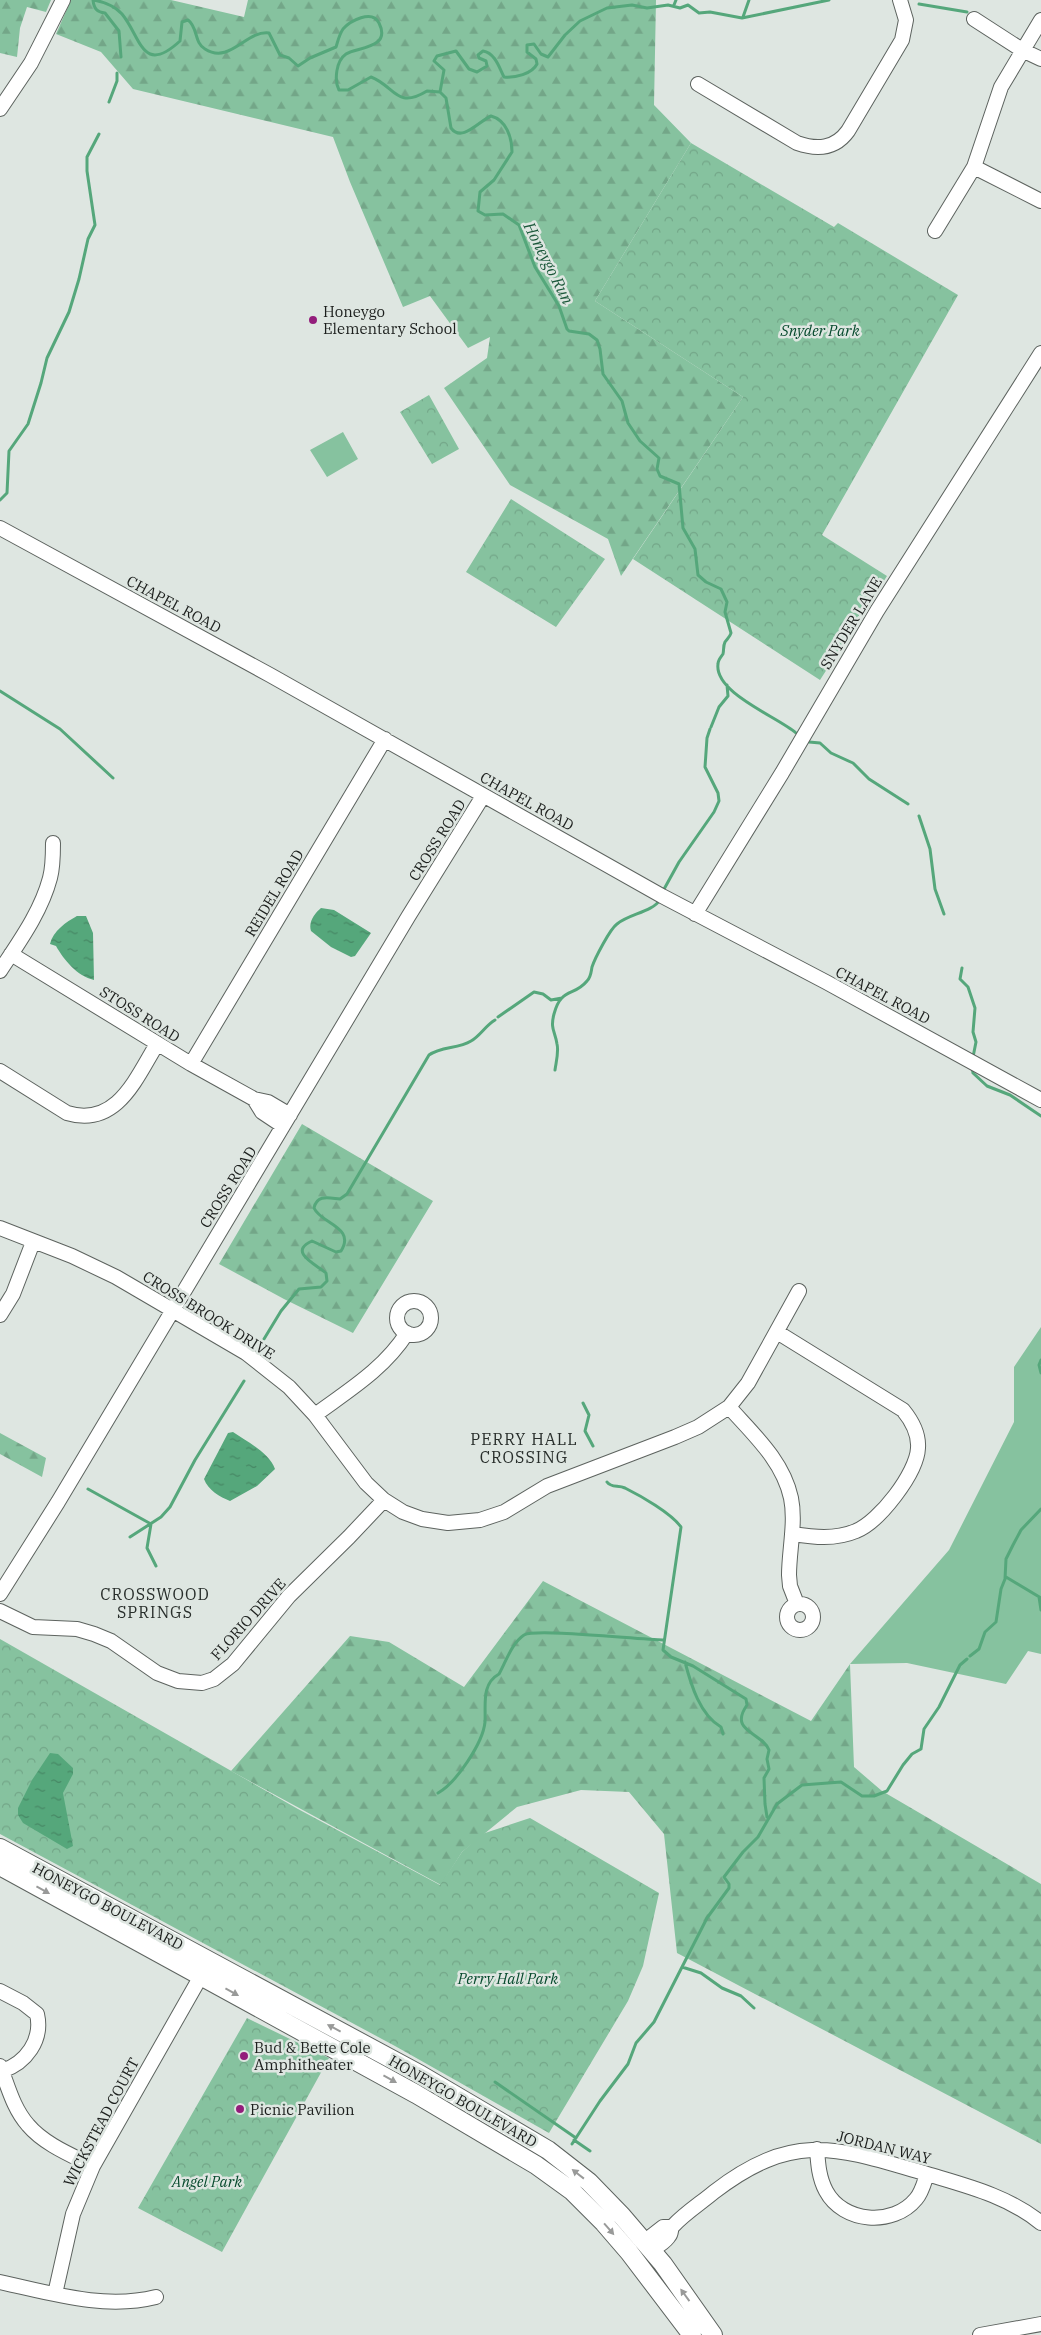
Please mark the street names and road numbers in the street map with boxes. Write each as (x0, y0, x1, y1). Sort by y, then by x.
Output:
street label: CHAPEL ROAD (123, 571, 225, 637)
street label: SNYDER LANE (816, 573, 886, 673)
street label: CHAPEL ROAD (477, 767, 577, 835)
street label: CROSS ROAD (404, 796, 470, 884)
street label: REIDEL ROAD (240, 846, 308, 940)
street label: CHAPEL ROAD (832, 962, 934, 1028)
street label: STOSS ROAD (96, 982, 184, 1046)
street label: CROSS ROAD (195, 1143, 261, 1231)
street label: CROSS BROOK DRIVE (139, 1267, 279, 1363)
street label: FLORIO DRIVE (206, 1574, 290, 1664)
street label: HONEYGO BOULEVARD (29, 1858, 187, 1954)
street label: HONEYGO BOULEVARD (385, 2051, 541, 2151)
street label: WICKSTEAD COURT (59, 2054, 143, 2190)
street label: JORDAN WAY (835, 2126, 933, 2168)

